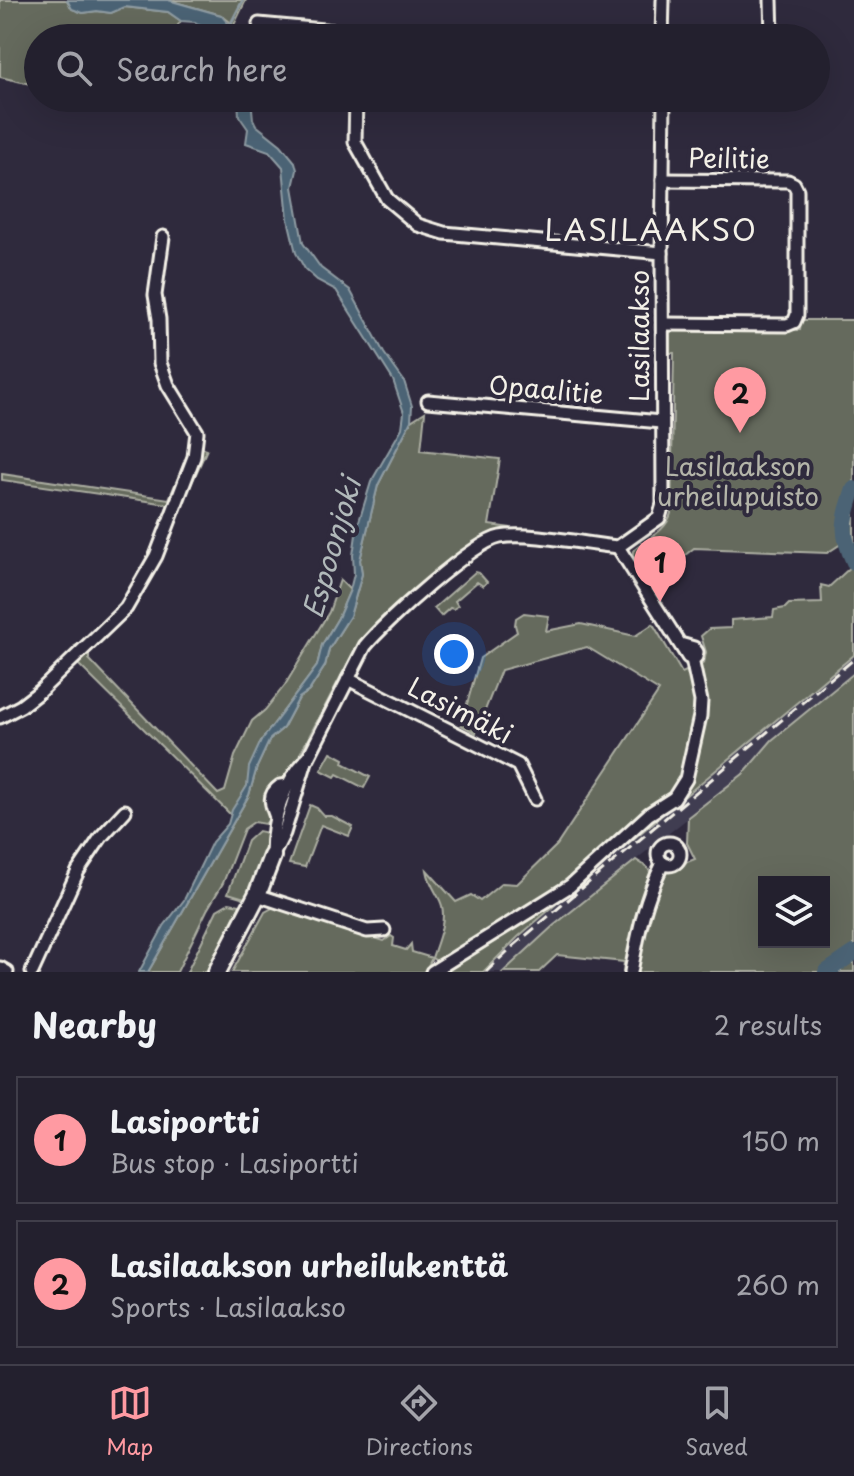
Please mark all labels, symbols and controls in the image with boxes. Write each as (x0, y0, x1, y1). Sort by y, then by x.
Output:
search box (24, 24, 830, 112)
icon: search (52, 46, 96, 90)
text: Search here (116, 46, 288, 91)
street label: Peilitie (688, 137, 770, 178)
district label: LASILAAKSO (544, 206, 758, 251)
street label: Lasilaakso (619, 270, 658, 402)
street label: Opaalitie (487, 364, 605, 413)
pin: 2 (714, 367, 766, 433)
park label: Lasilaakson urheilupuisto (657, 446, 819, 515)
water label: Espoonjoki (290, 468, 372, 623)
pin: 1 (634, 536, 686, 602)
your location (434, 634, 474, 674)
street label: Lasimäki (401, 667, 520, 753)
map controls (758, 876, 830, 948)
button: layers (758, 876, 830, 948)
text: Nearby (32, 998, 157, 1050)
text: 2 results (714, 1005, 822, 1044)
text: Lasiportti (110, 1098, 260, 1143)
text: 1 (54, 1121, 66, 1160)
text: 150 m (742, 1121, 820, 1160)
text: Bus stop · Lasiportti (110, 1143, 359, 1182)
text: Lasilaakson urheilukenttä (110, 1242, 508, 1287)
text: 2 (51, 1265, 69, 1304)
text: 260 m (736, 1265, 820, 1304)
text: Sports · Lasilaakso (110, 1287, 346, 1326)
tab: Map (106, 1381, 153, 1462)
tab: Directions (366, 1381, 473, 1462)
tab: Saved (685, 1381, 748, 1462)

